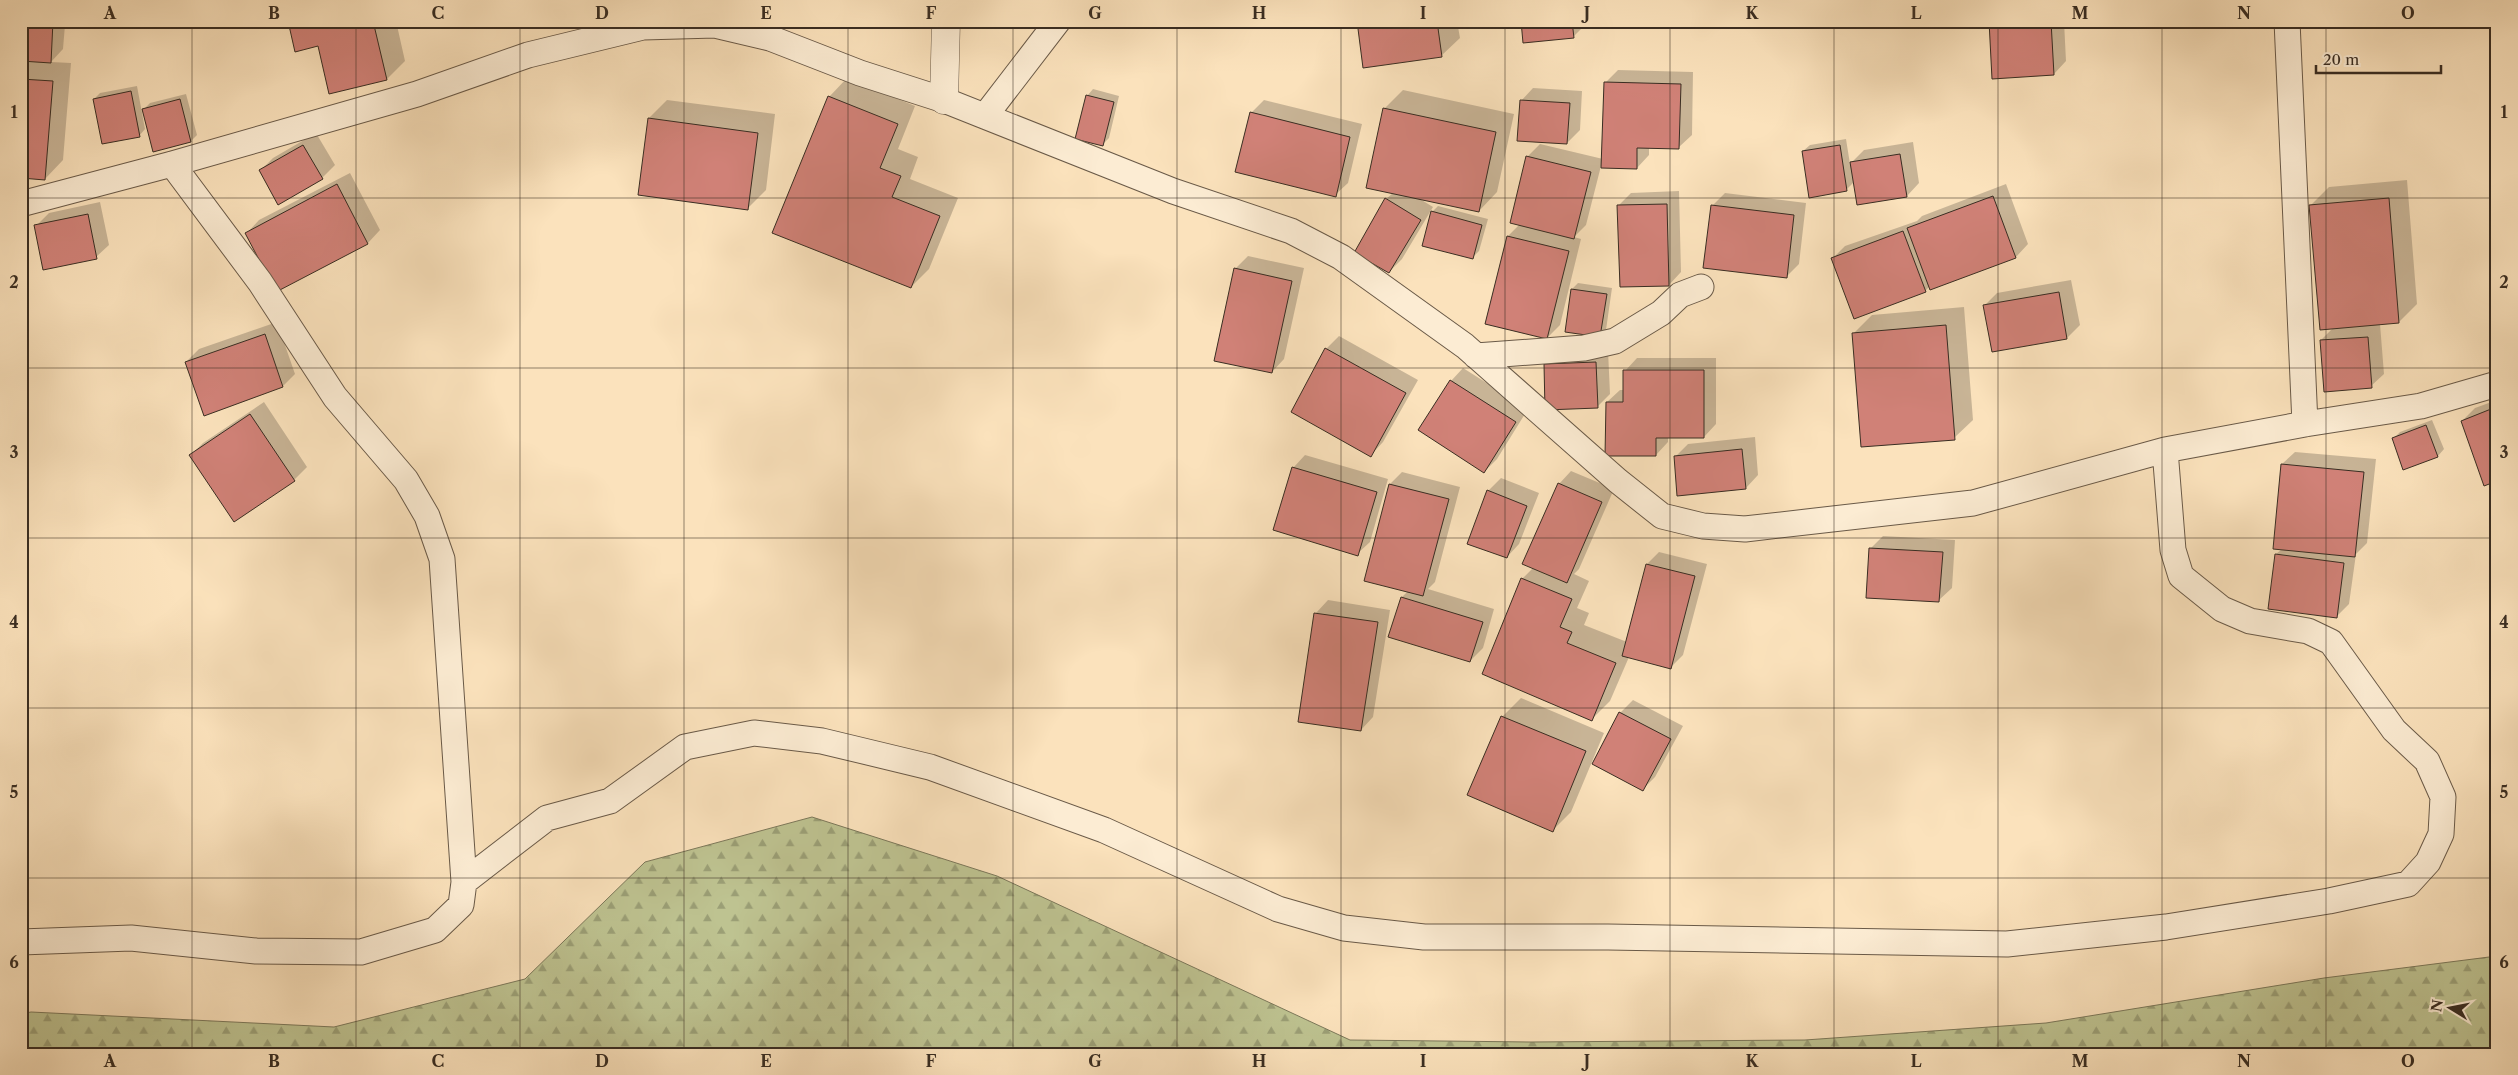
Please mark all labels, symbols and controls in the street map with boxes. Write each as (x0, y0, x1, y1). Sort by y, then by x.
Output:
text: A (103, 3, 117, 23)
text: B (268, 3, 280, 23)
text: C (432, 3, 444, 23)
text: D (595, 3, 609, 23)
text: E (760, 3, 772, 23)
text: F (926, 3, 937, 23)
text: G (1088, 3, 1102, 23)
text: H (1252, 3, 1266, 23)
text: I (1420, 3, 1427, 23)
text: J (1581, 3, 1590, 23)
text: K (1746, 3, 1760, 23)
text: L (1910, 3, 1922, 23)
text: M (2072, 3, 2089, 23)
text: N (2237, 3, 2251, 23)
text: O (2401, 3, 2415, 23)
scale bar (2316, 42, 2440, 74)
text: 20 m (2323, 50, 2359, 69)
text: 1 (10, 102, 18, 122)
text: 1 (2500, 102, 2508, 122)
text: 2 (9, 272, 19, 292)
text: 2 (2499, 272, 2509, 292)
text: 3 (9, 442, 19, 462)
text: 3 (2499, 442, 2509, 462)
text: 4 (9, 612, 19, 632)
text: 4 (2499, 612, 2509, 632)
text: 5 (10, 782, 19, 802)
text: 5 (2500, 782, 2509, 802)
text: 6 (9, 952, 19, 972)
text: 6 (2499, 952, 2509, 972)
north arrow (2426, 982, 2476, 1032)
text: N (2427, 998, 2447, 1013)
text: A (103, 1051, 117, 1071)
text: B (268, 1051, 280, 1071)
text: C (432, 1051, 444, 1071)
text: D (595, 1051, 609, 1071)
text: E (760, 1051, 772, 1071)
text: F (926, 1051, 937, 1071)
text: G (1088, 1051, 1102, 1071)
text: H (1252, 1051, 1266, 1071)
text: I (1420, 1051, 1427, 1071)
text: J (1581, 1051, 1590, 1071)
text: K (1746, 1051, 1760, 1071)
text: L (1910, 1051, 1922, 1071)
text: M (2072, 1051, 2089, 1071)
text: N (2237, 1051, 2251, 1071)
text: O (2401, 1051, 2415, 1071)

